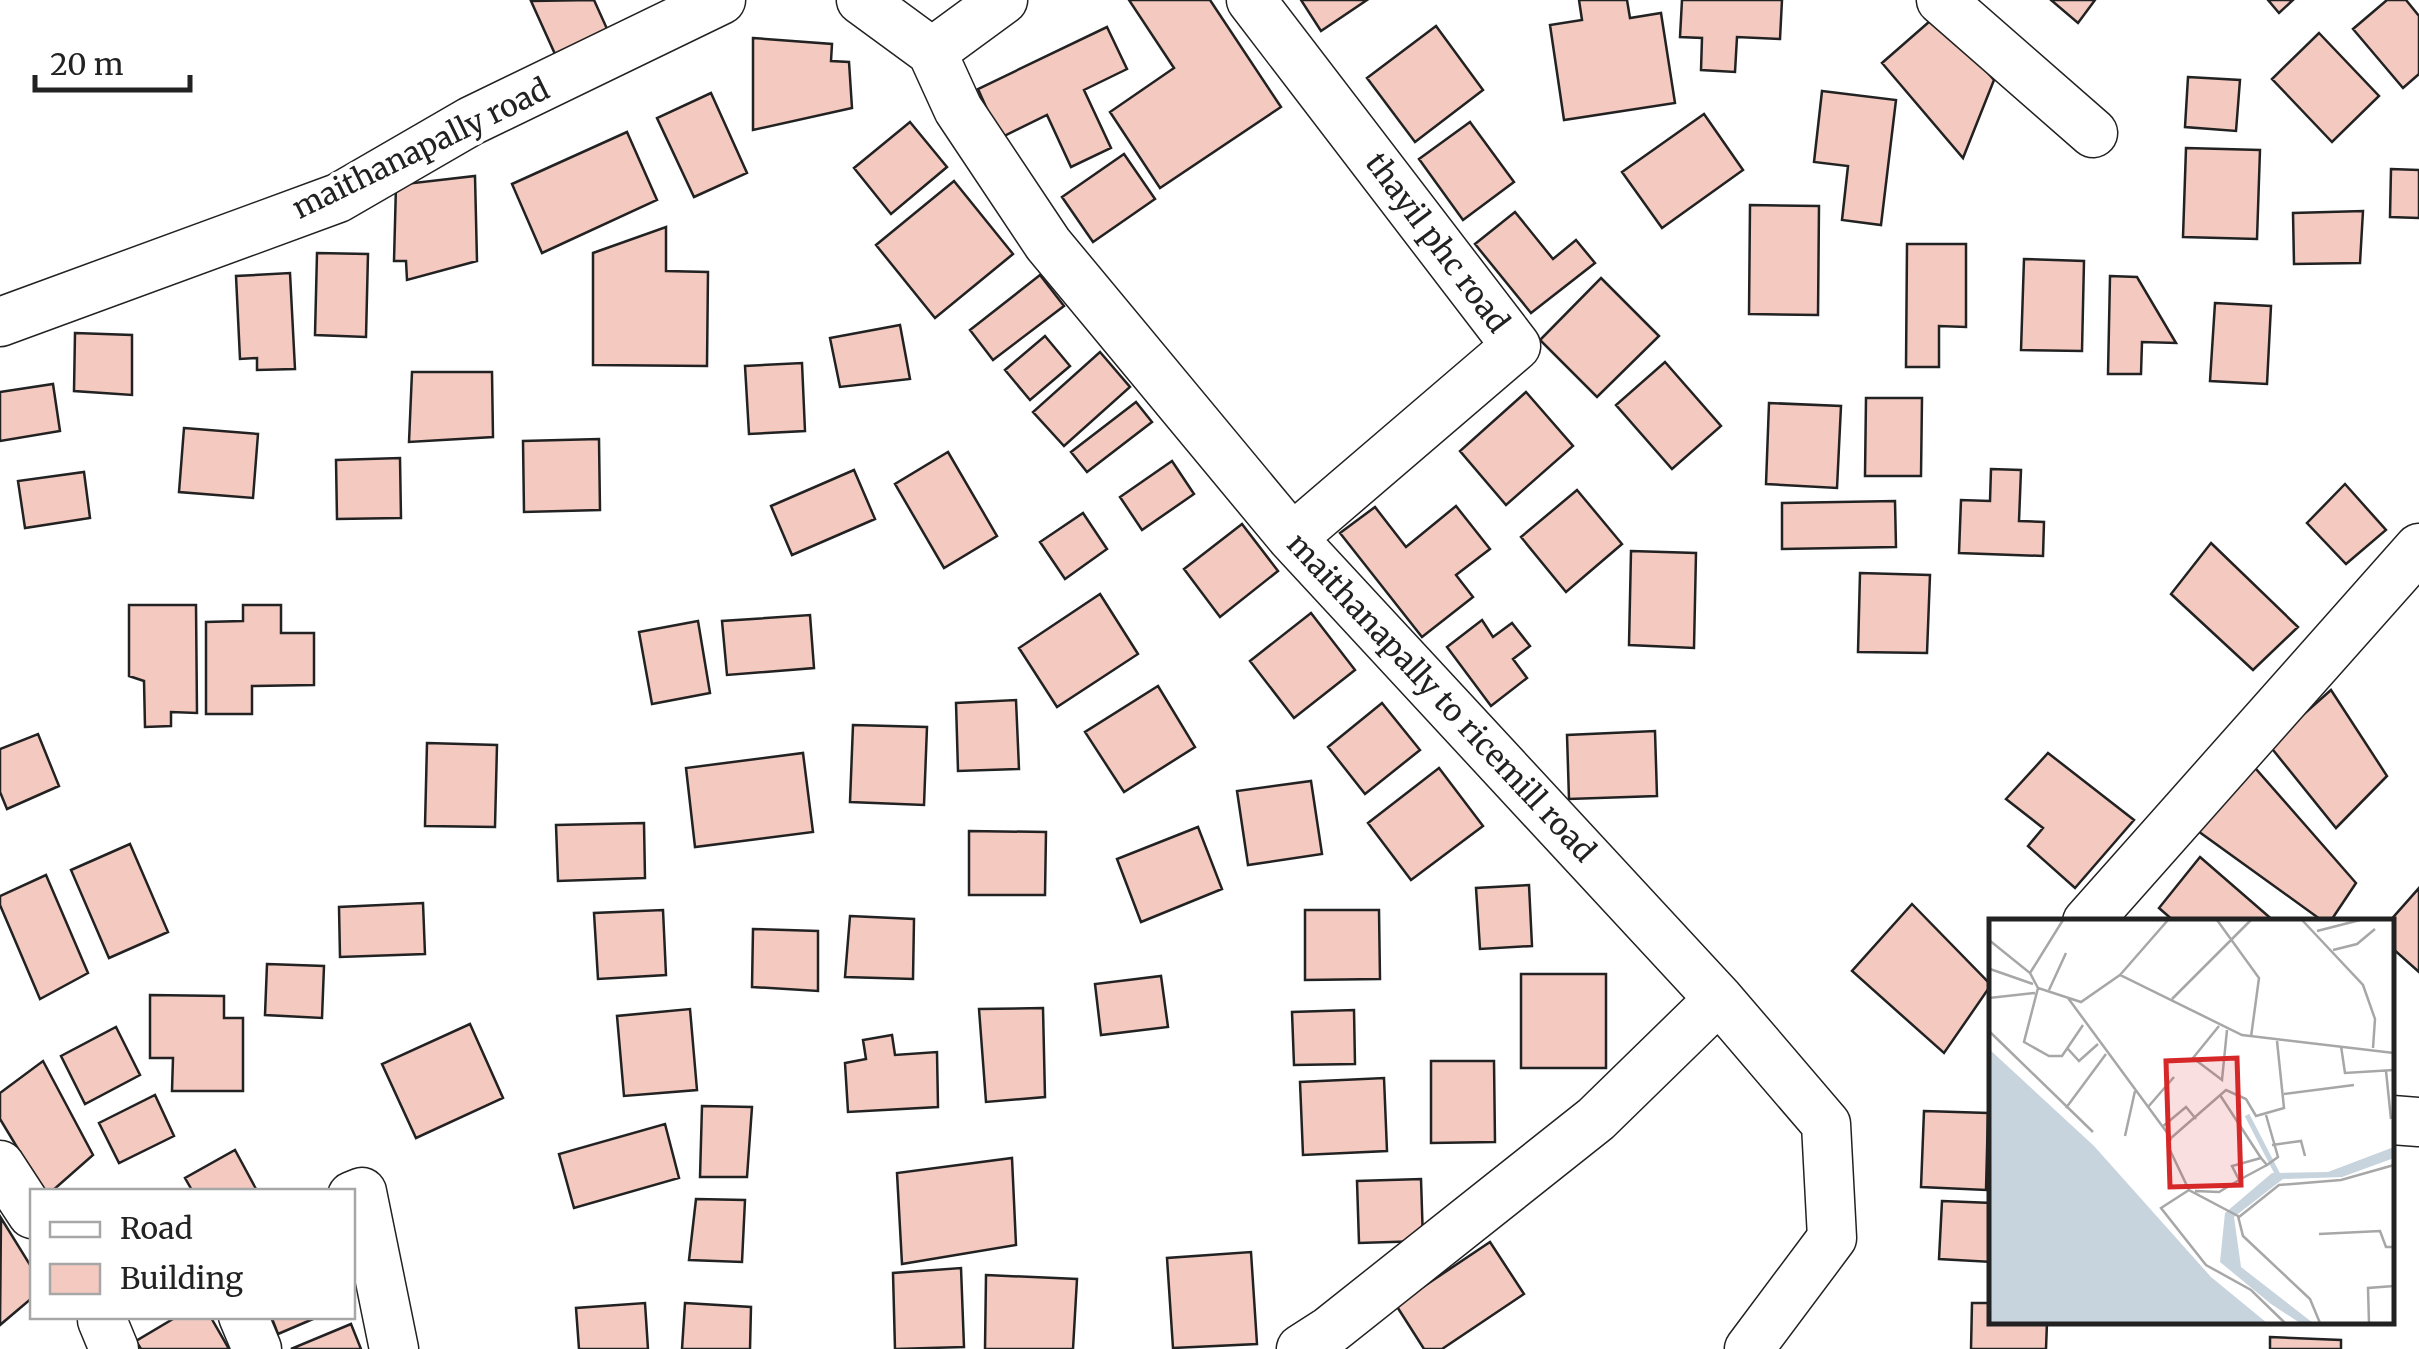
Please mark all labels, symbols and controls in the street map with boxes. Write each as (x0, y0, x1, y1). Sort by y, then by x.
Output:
scale bar (35, 30, 190, 92)
text: 20 m (50, 45, 124, 83)
street label: maithanapally road (286, 69, 555, 227)
street label: thayil phc road (1358, 145, 1518, 340)
street label: maithanapally to ricemill road (1279, 525, 1604, 870)
inset map (1989, 919, 2394, 1324)
legend (30, 1189, 355, 1319)
text: Road (120, 1209, 193, 1247)
text: Building (120, 1259, 243, 1297)

